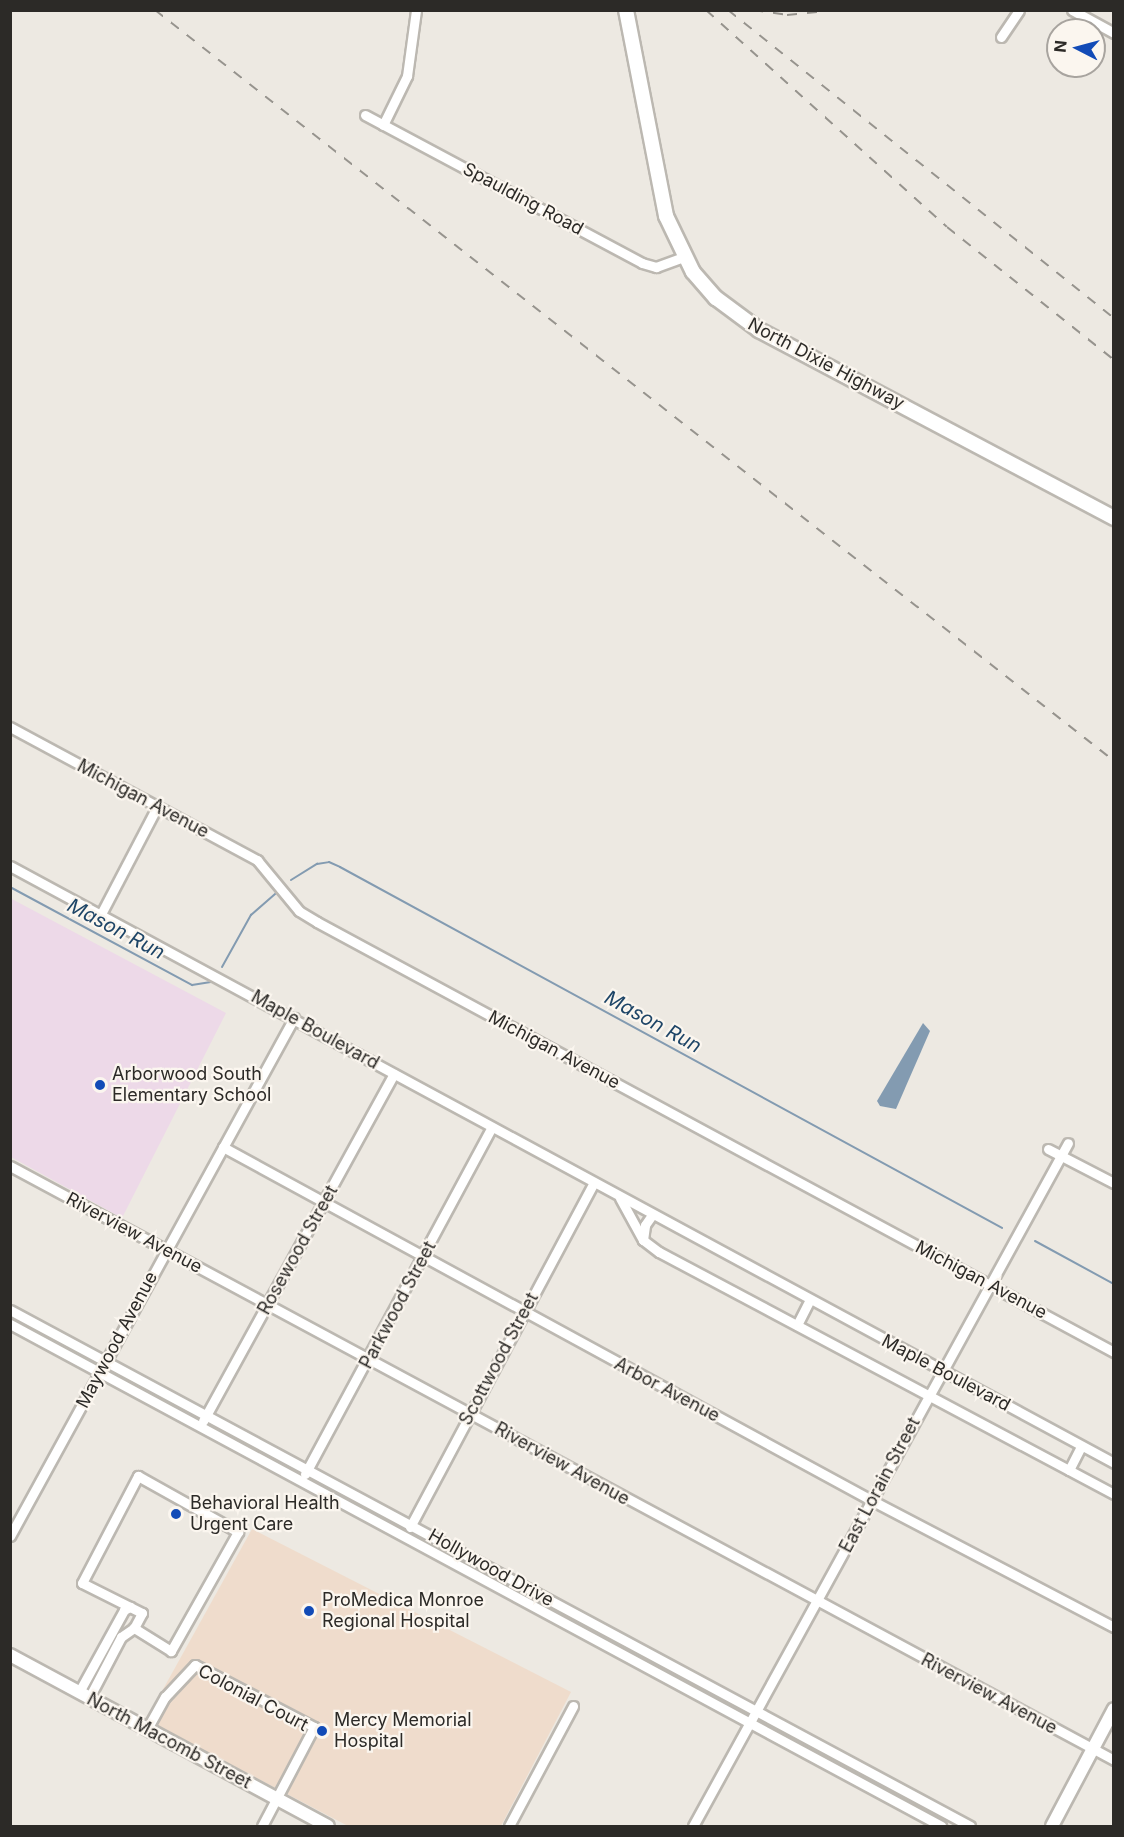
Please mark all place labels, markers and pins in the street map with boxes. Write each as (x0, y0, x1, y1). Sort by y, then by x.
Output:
place label: Arborwood South Elementary School (112, 1064, 271, 1106)
marker: Arborwood South Elementary School (93, 1078, 107, 1092)
place label: Behavioral Health Urgent Care (190, 1493, 340, 1536)
marker: Behavioral Health Urgent Care (167, 1505, 185, 1523)
place label: ProMedica Monroe Regional Hospital (322, 1590, 484, 1632)
marker: ProMedica Monroe Regional Hospital (300, 1602, 318, 1620)
place label: Mercy Memorial Hospital (334, 1710, 472, 1752)
marker: Mercy Memorial Hospital (315, 1724, 329, 1738)

